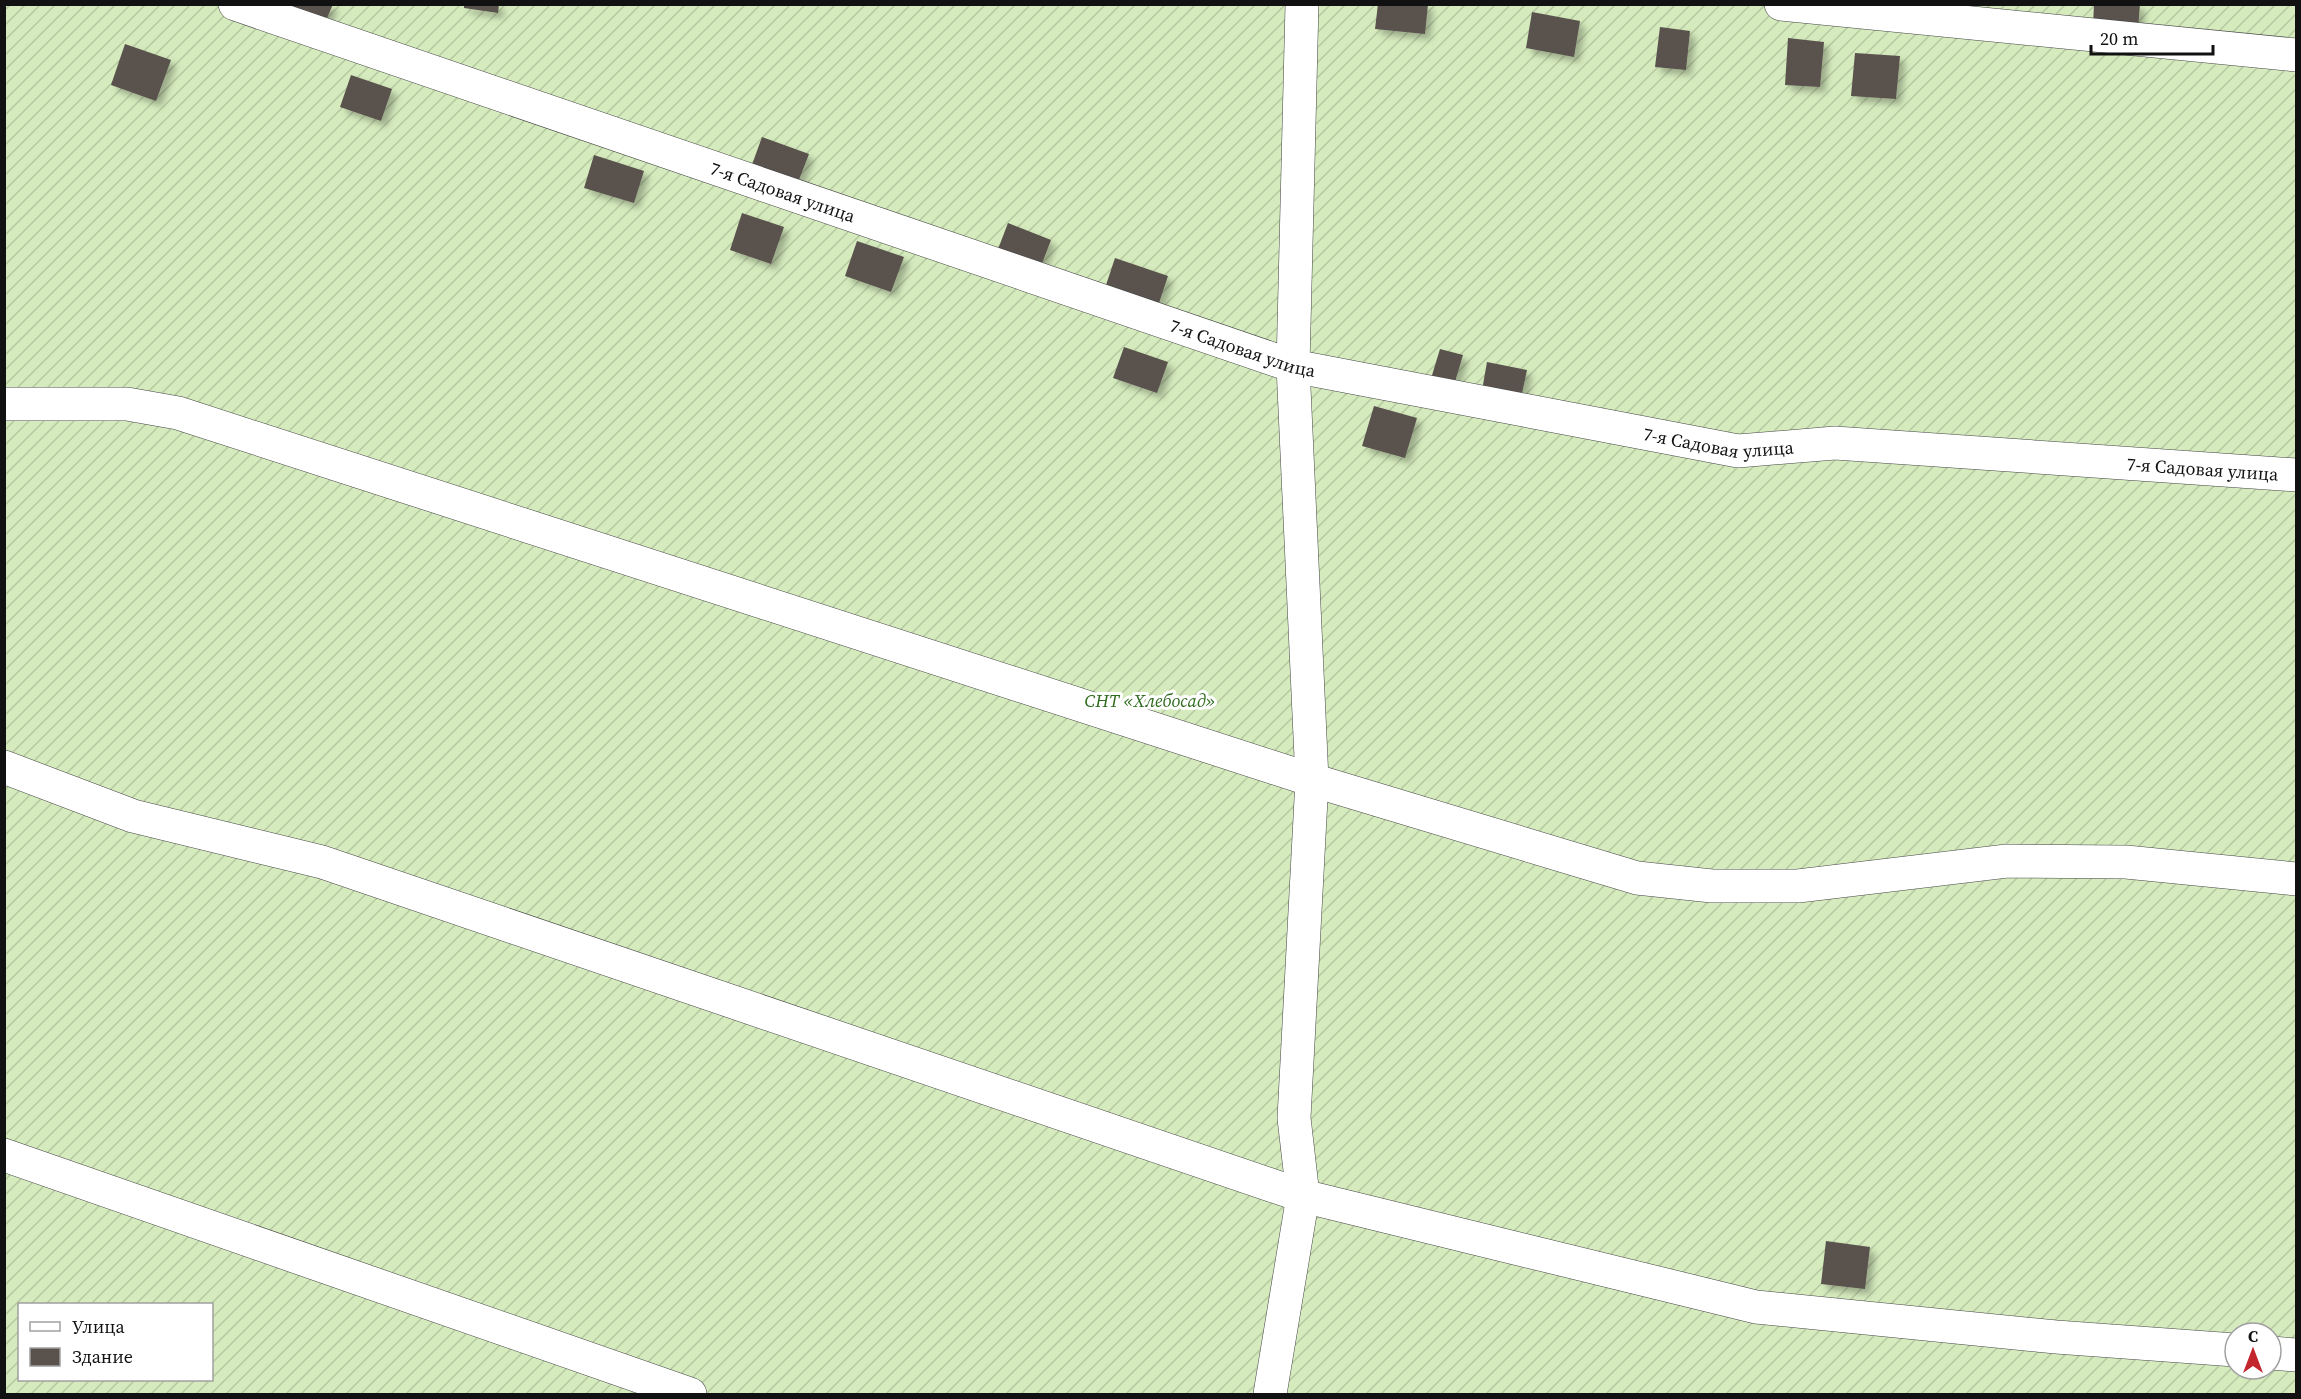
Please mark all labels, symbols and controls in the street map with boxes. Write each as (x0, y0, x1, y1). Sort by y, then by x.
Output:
scale bar (2091, 18, 2212, 56)
text: 20 m (2100, 26, 2138, 51)
street label: 7-я Садовая улица (707, 155, 860, 228)
street label: 7-я Садовая улица (1167, 312, 1319, 383)
street label: 7-я Садовая улица (1641, 421, 1795, 463)
street label: 7-я Садовая улица (2126, 451, 2280, 486)
park label: СНТ «Хлебосад» (1084, 688, 1216, 713)
legend (18, 1303, 213, 1381)
text: Улица (72, 1314, 125, 1339)
north arrow (2223, 1321, 2283, 1381)
text: С (2248, 1325, 2258, 1347)
text: Здание (72, 1344, 133, 1369)

